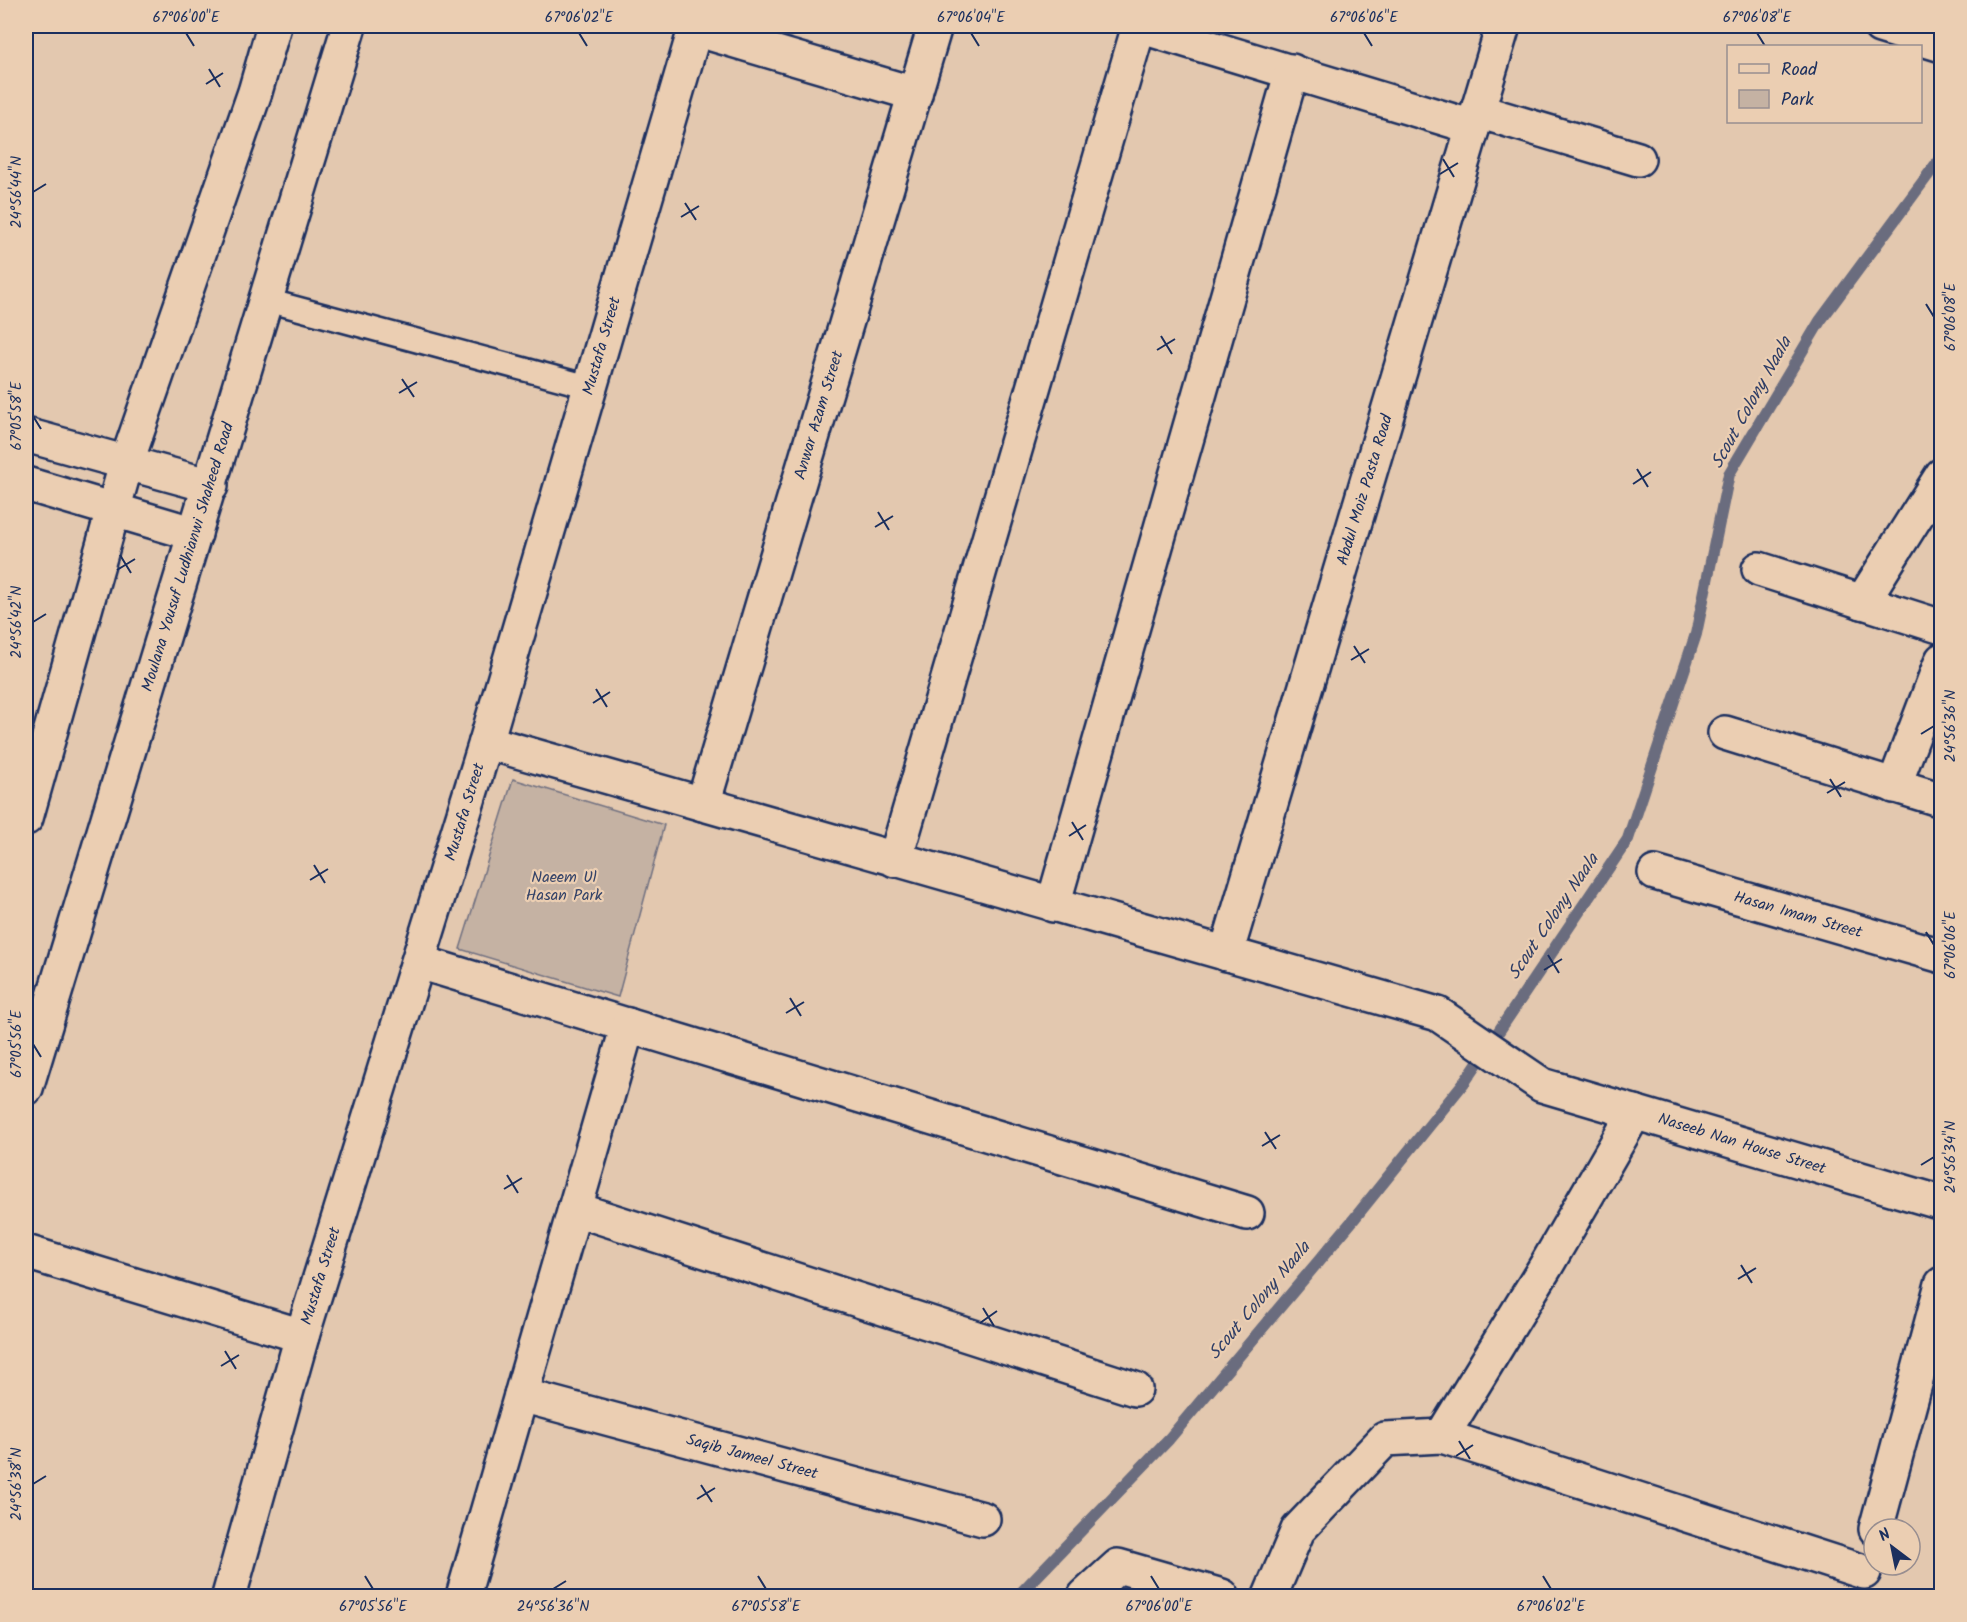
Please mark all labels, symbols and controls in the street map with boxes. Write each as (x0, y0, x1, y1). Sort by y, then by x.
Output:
text: 67°06'00"E (152, 6, 221, 30)
text: 67°06'02"E (545, 6, 614, 30)
text: 67°06'04"E (937, 6, 1006, 30)
text: 67°06'06"E (1330, 6, 1399, 30)
text: 67°06'08"E (1723, 6, 1793, 30)
legend (1727, 45, 1922, 123)
text: Road (1781, 56, 1818, 85)
text: Park (1781, 86, 1814, 115)
text: 24°56'44"N (5, 156, 29, 228)
text: 67°06'08"E (1939, 281, 1963, 351)
street label: Mustafa Street (576, 293, 628, 398)
water label: Scout Colony Naala (1704, 330, 1801, 474)
street label: Аnwar Azam Street (788, 347, 851, 482)
text: 67°05'58"E (5, 380, 29, 450)
street label: Abdul Moiz Pasta Road (1330, 411, 1400, 568)
street label: Moulana Yousuf Ludhianwi Shaheed Road (135, 418, 241, 695)
text: 24°56'42"N (5, 586, 29, 658)
text: 24°56'36"N (1939, 690, 1963, 762)
street label: Mustafa Street (438, 759, 492, 864)
water label: Scout Colony Naala (1501, 847, 1608, 986)
park label: Naeem Ul Hasan Park (526, 865, 603, 908)
street label: Hasan Imam Street (1731, 885, 1866, 945)
text: 67°06'06"E (1939, 910, 1963, 979)
text: 67°05'56"E (5, 1009, 29, 1078)
street label: Naseeb Nan House Street (1655, 1107, 1830, 1182)
text: 24°56'34"N (1939, 1121, 1963, 1193)
street label: Mustafa Street (294, 1223, 348, 1328)
water label: Scout Colony Naala (1202, 1234, 1319, 1367)
street label: Saqib Jameel Street (683, 1427, 821, 1487)
text: 24°56'38"N (5, 1447, 29, 1521)
north arrow (1862, 1517, 1922, 1577)
text: N (1874, 1522, 1896, 1549)
text: 67°05'56"E (339, 1595, 408, 1619)
text: 24°56'36"N (517, 1595, 589, 1619)
text: 67°05'58"E (732, 1595, 802, 1619)
text: 67°06'00"E (1125, 1595, 1194, 1619)
text: 67°06'02"E (1517, 1595, 1586, 1619)

